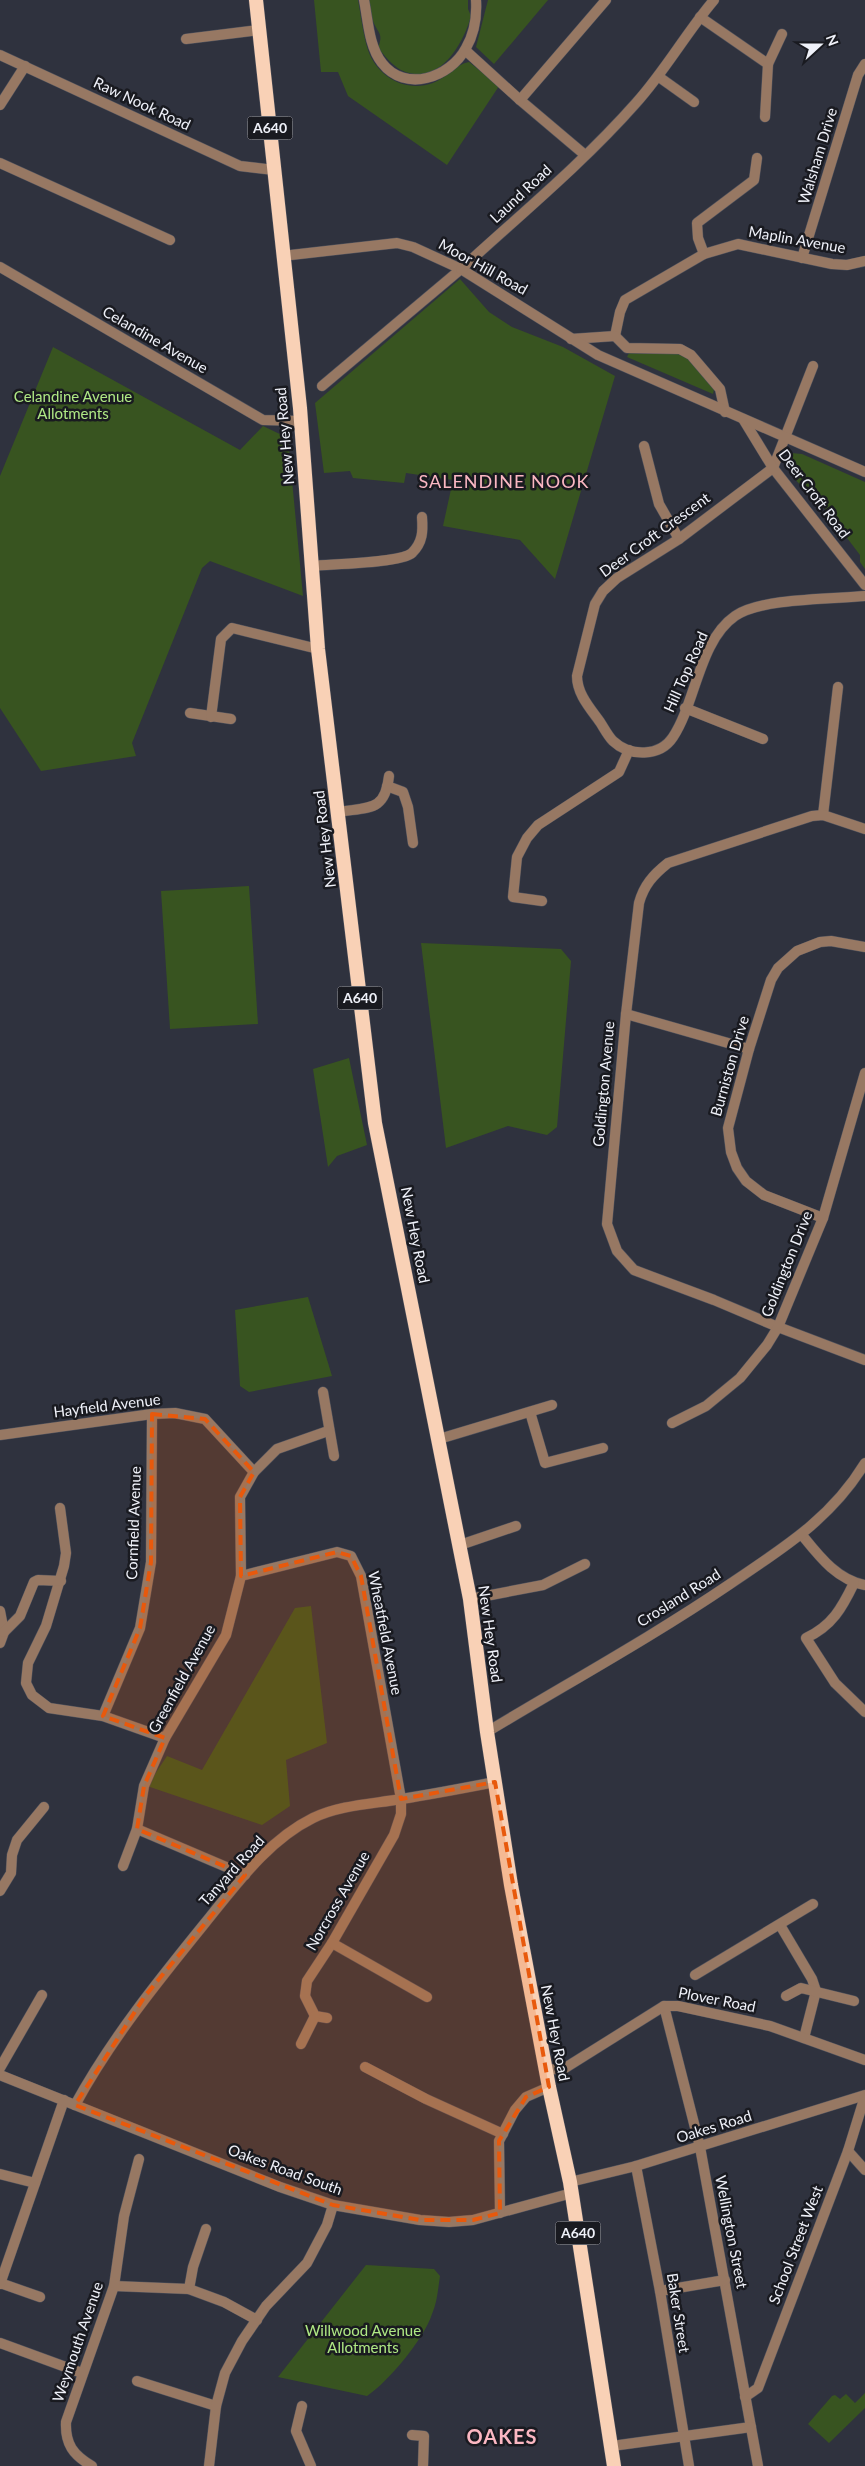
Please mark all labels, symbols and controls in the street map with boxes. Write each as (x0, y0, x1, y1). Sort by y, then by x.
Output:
north arrow (795, 20, 845, 70)
text: N (823, 32, 842, 48)
street label: Raw Nook Road (91, 73, 194, 133)
street label: Walsham Drive (794, 105, 840, 206)
road number: A640 (248, 116, 292, 140)
street label: Laund Road (486, 160, 555, 226)
street label: Maplin Avenue (747, 222, 847, 256)
street label: Moor Hill Road (436, 234, 531, 298)
street label: Celandine Avenue (100, 302, 211, 377)
park label: Celandine Avenue Allotments (14, 387, 132, 422)
street label: New Hey Road (271, 387, 297, 486)
street label: Deer Croft Road (775, 445, 854, 542)
district label: SALENDINE NOOK (418, 470, 590, 492)
street label: Deer Croft Crescent (596, 488, 714, 580)
street label: Hill Top Road (659, 628, 711, 715)
street label: New Hey Road (309, 789, 339, 889)
road number: A640 (338, 986, 382, 1010)
street label: Burniston Drive (706, 1013, 752, 1118)
street label: Goldington Avenue (589, 1020, 617, 1148)
street label: New Hey Road (398, 1185, 434, 1285)
street label: Goldington Drive (757, 1208, 816, 1319)
street label: Hayfield Avenue (52, 1390, 161, 1421)
street label: Cornfield Avenue (122, 1466, 144, 1580)
street label: Crosland Road (633, 1564, 724, 1630)
street label: Wheatfield Avenue (365, 1569, 407, 1696)
street label: New Hey Road (475, 1584, 507, 1684)
street label: Greenfield Avenue (144, 1621, 218, 1736)
street label: Tanyard Road (195, 1831, 268, 1909)
street label: Norcross Avenue (301, 1848, 373, 1953)
street label: New Hey Road (538, 1983, 574, 2083)
street label: Plover Road (677, 1983, 757, 2015)
street label: Oakes Road (674, 2106, 754, 2146)
street label: Oakes Road South (226, 2140, 345, 2198)
street label: Wellington Street (712, 2174, 752, 2291)
street label: School Street West (764, 2182, 826, 2307)
road number: A640 (556, 2222, 600, 2244)
street label: Baker Street (664, 2272, 694, 2355)
street label: Weymouth Avenue (48, 2279, 106, 2404)
park label: Willwood Avenue Allotments (305, 2321, 421, 2356)
district label: OAKES (467, 2424, 537, 2448)

